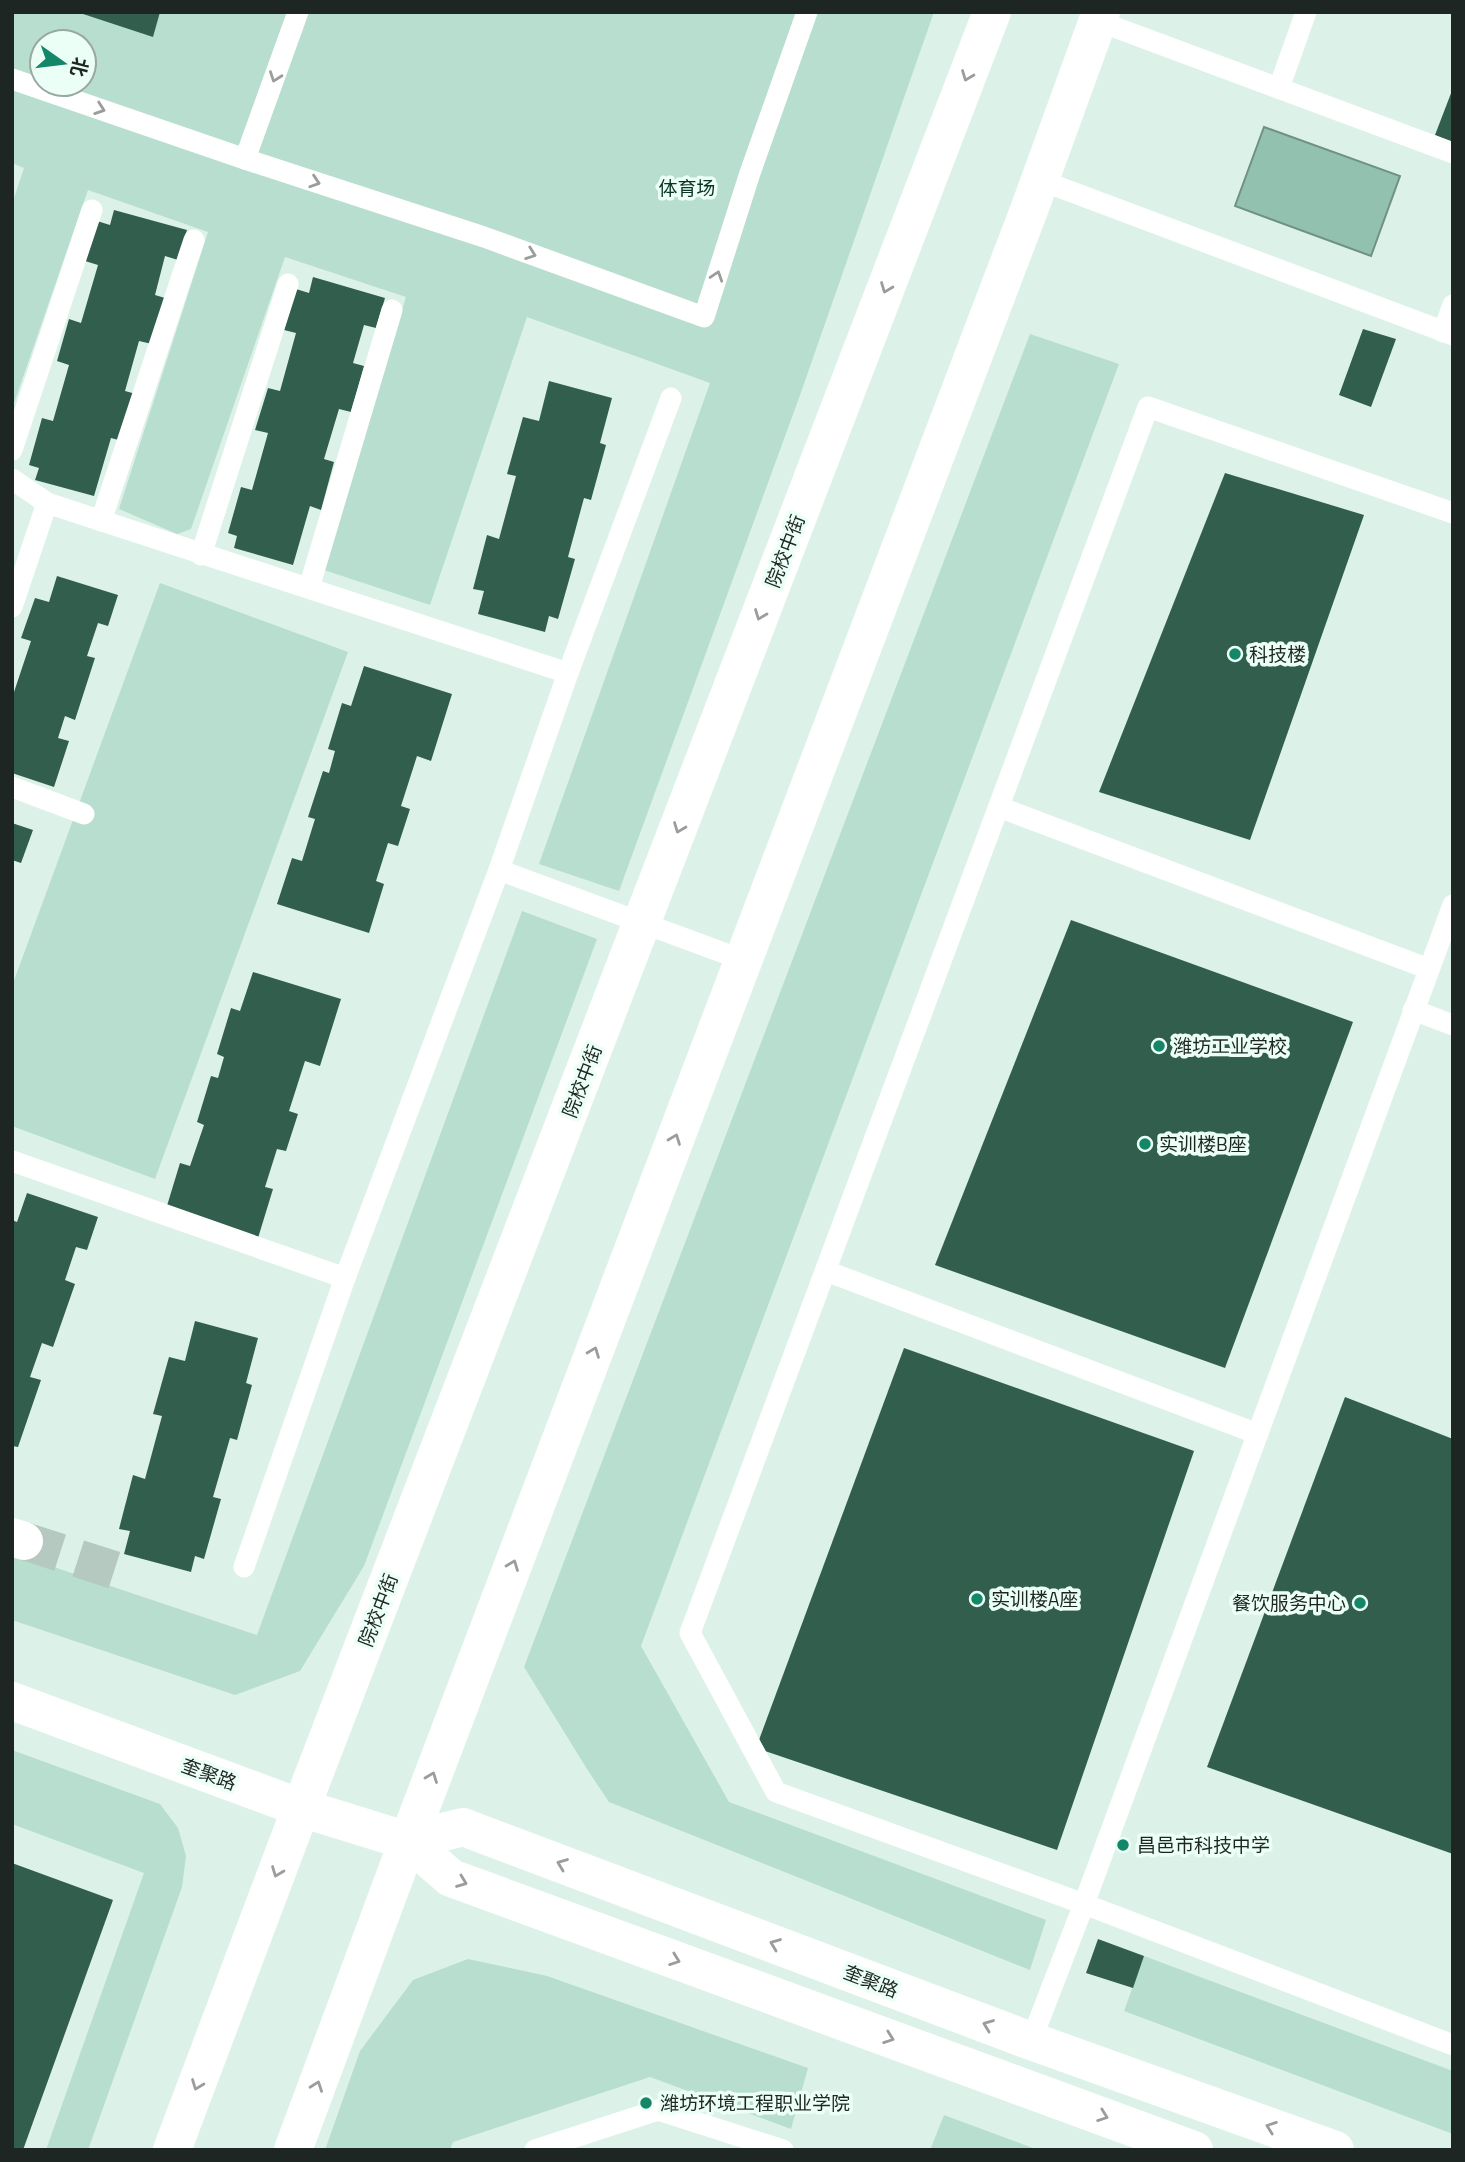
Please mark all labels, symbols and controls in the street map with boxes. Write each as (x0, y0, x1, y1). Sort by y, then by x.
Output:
north arrow (28, 28, 98, 98)
text: 北 (64, 55, 96, 80)
one-way arrow (962, 69, 976, 81)
one-way arrow (269, 70, 283, 82)
one-way arrow (93, 101, 105, 115)
park label: 体育场 (658, 173, 716, 202)
one-way arrow (309, 174, 321, 188)
one-way arrow (525, 246, 537, 260)
one-way arrow (709, 270, 723, 283)
one-way arrow (880, 282, 894, 294)
street label: 院校中街 (757, 510, 812, 592)
one-way arrow (755, 609, 769, 621)
place label: 科技楼 (1249, 639, 1306, 668)
marker: 科技楼 (1227, 646, 1243, 662)
one-way arrow (673, 821, 687, 833)
place label: 潍坊工业学校 (1173, 1031, 1287, 1060)
marker: 潍坊工业学校 (1151, 1038, 1167, 1054)
street label: 院校中街 (554, 1040, 609, 1122)
place label: 实训楼B座 (1159, 1129, 1247, 1158)
one-way arrow (667, 1134, 681, 1146)
marker: 实训楼B座 (1137, 1136, 1153, 1152)
one-way arrow (586, 1346, 600, 1359)
one-way arrow (505, 1559, 519, 1571)
street label: 院校中街 (350, 1569, 405, 1651)
place label: 实训楼A座 (991, 1584, 1078, 1613)
place label: 餐饮服务中心 (1232, 1588, 1346, 1617)
marker: 实训楼A座 (969, 1591, 985, 1607)
marker: 餐饮服务中心 (1352, 1595, 1368, 1611)
street label: 奎聚路 (177, 1750, 241, 1797)
one-way arrow (424, 1772, 438, 1784)
place label: 昌邑市科技中学 (1137, 1830, 1270, 1859)
marker: 昌邑市科技中学 (1115, 1837, 1131, 1853)
one-way arrow (556, 1858, 568, 1872)
one-way arrow (271, 1866, 285, 1878)
one-way arrow (455, 1873, 467, 1887)
one-way arrow (769, 1939, 781, 1953)
one-way arrow (669, 1952, 681, 1966)
street label: 奎聚路 (839, 1957, 903, 2004)
one-way arrow (982, 2019, 994, 2033)
one-way arrow (882, 2030, 894, 2044)
one-way arrow (191, 2078, 205, 2090)
one-way arrow (309, 2080, 323, 2092)
place label: 潍坊环境工程职业学院 (660, 2088, 850, 2117)
marker: 潍坊环境工程职业学院 (638, 2095, 654, 2111)
one-way arrow (1096, 2108, 1108, 2122)
one-way arrow (1265, 2121, 1277, 2135)

